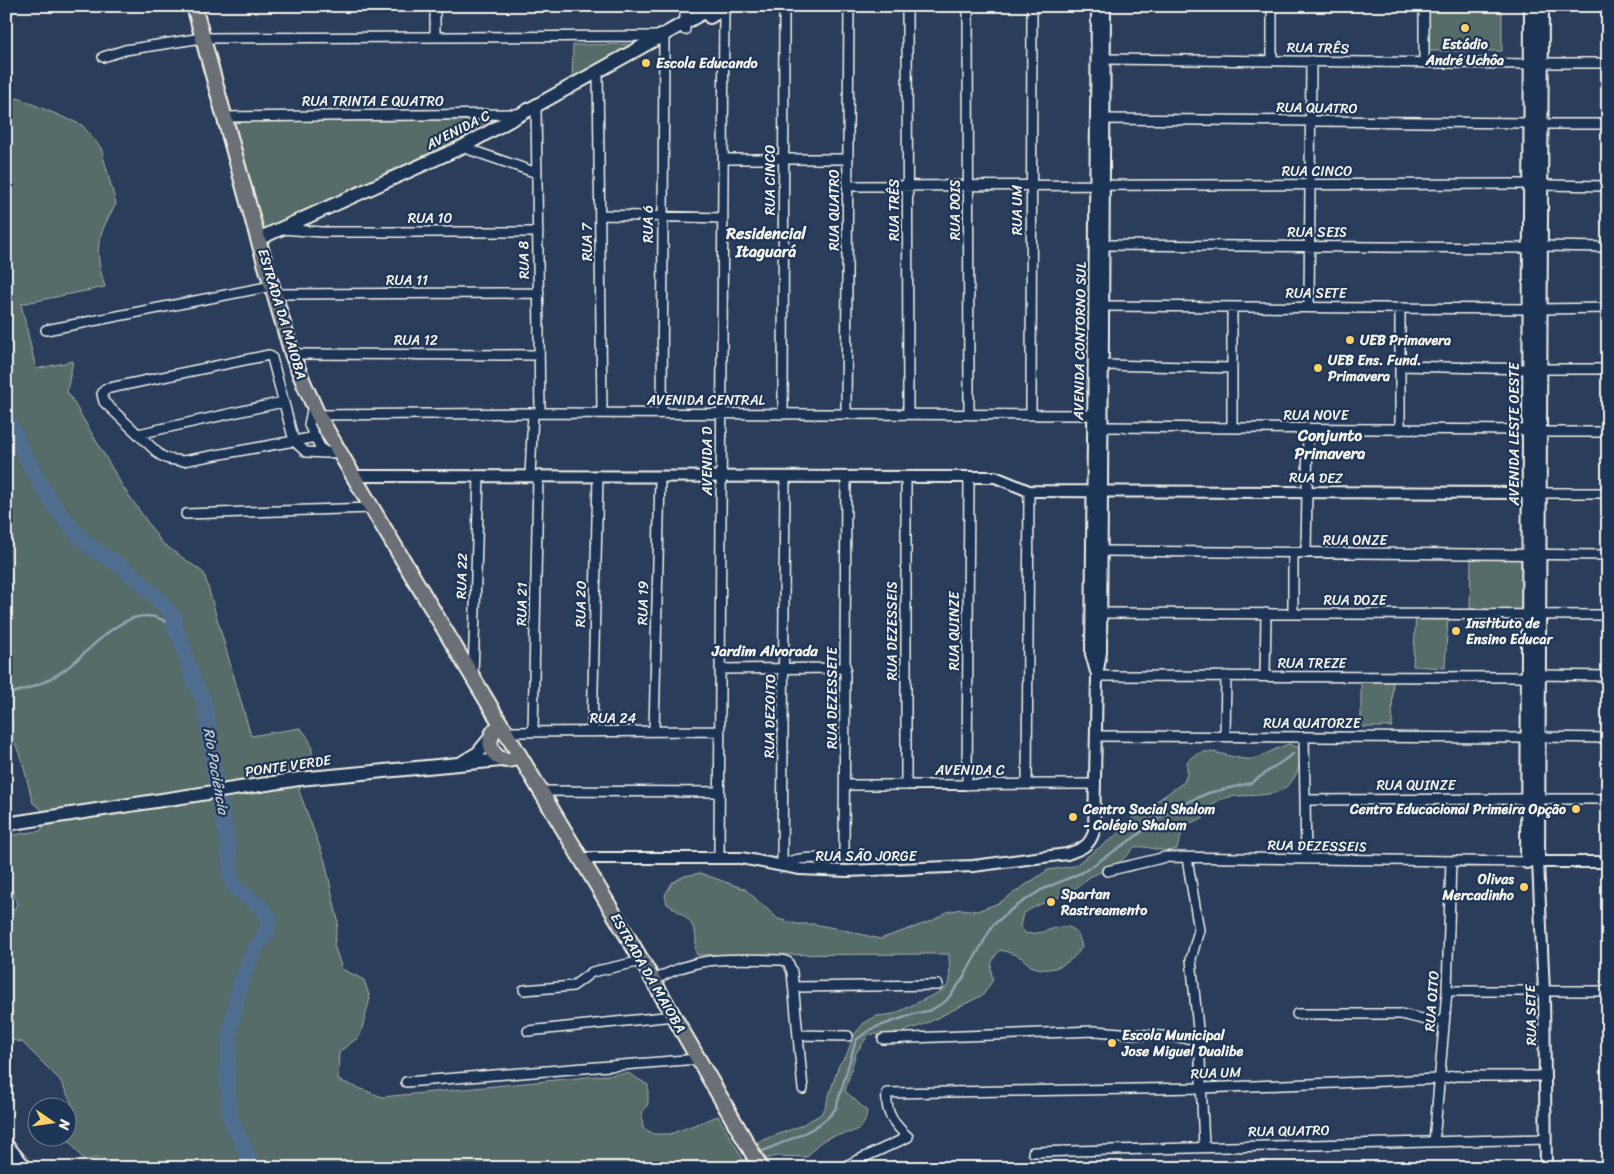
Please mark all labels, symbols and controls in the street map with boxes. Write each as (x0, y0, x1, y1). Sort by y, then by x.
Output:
marker: Estádio André Uchôa (1459, 22, 1471, 34)
place label: Estádio André Uchôa (1425, 32, 1504, 73)
street label: RUA TRÊS (1287, 35, 1349, 61)
place label: Escola Educando (656, 51, 759, 76)
marker: Escola Educando (640, 57, 652, 69)
street label: RUA TRINTA E QUATRO (302, 89, 444, 114)
street label: RUA QUATRO (1276, 95, 1358, 121)
street label: AVENIDA C (421, 103, 495, 157)
street label: RUA CINCO (758, 145, 783, 215)
street label: RUA CINCO (1282, 159, 1352, 184)
street label: RUA QUATRO (822, 169, 847, 251)
street label: RUA TRÊS (882, 179, 907, 241)
street label: RUA DOIS (943, 179, 968, 240)
street label: RUA UM (1005, 185, 1030, 235)
street label: RUA 6 (636, 205, 661, 243)
street label: RUA 10 (408, 206, 452, 231)
district label: Residencial Itaguará (725, 219, 807, 266)
street label: RUA SEIS (1287, 220, 1347, 245)
street label: RUA 7 (575, 222, 600, 261)
street label: RUA 8 (511, 240, 537, 279)
street label: ESTRADA DA MAIOBA (250, 246, 314, 382)
street label: AVENIDA CONTORNO SUL (1066, 261, 1094, 421)
street label: RUA 11 (386, 268, 428, 293)
street label: RUA SETE (1285, 281, 1348, 306)
street label: RUA 12 (394, 328, 438, 353)
place label: UEB Primavera (1360, 328, 1451, 353)
marker: UEB Primavera (1344, 334, 1356, 346)
place label: UEB Ens. Fund. Primavera (1328, 348, 1421, 389)
street label: AVENIDA LESTE OESTE (1502, 361, 1527, 506)
marker: UEB Ens. Fund. Primavera (1312, 362, 1324, 374)
street label: AVENIDA CENTRAL (646, 388, 766, 413)
street label: RUA NOVE (1284, 403, 1350, 428)
district label: Conjunto Primavera (1295, 421, 1365, 468)
street label: AVENIDA D (695, 426, 720, 497)
street label: RUA DEZ (1289, 465, 1343, 491)
street label: RUA ONZE (1323, 528, 1389, 553)
street label: RUA 22 (449, 553, 475, 599)
street label: RUA 20 (568, 580, 594, 628)
street label: RUA 19 (630, 580, 656, 625)
street label: RUA DEZESSEIS (880, 581, 905, 680)
street label: RUA 21 (509, 582, 535, 626)
street label: RUA DOZE (1323, 588, 1388, 613)
street label: RUA QUINZE (942, 590, 967, 671)
place label: Instituto de Ensino Educar (1465, 611, 1554, 652)
marker: Instituto de Ensino Educar (1450, 625, 1462, 637)
district label: Jardim Alvorada (711, 638, 818, 664)
street label: RUA DEZESSETE (820, 646, 845, 749)
street label: RUA TREZE (1278, 651, 1348, 676)
street label: RUA DEZOITO (757, 674, 783, 758)
street label: RUA 24 (590, 706, 637, 731)
street label: RUA QUATORZE (1263, 711, 1362, 736)
water label: Rio Paciência (196, 726, 237, 818)
street label: PONTE VERDE (243, 747, 334, 784)
street label: AVENIDA C (934, 758, 1005, 783)
street label: RUA QUINZE (1376, 773, 1457, 798)
place label: Centro Social Shalom - Colégio Shalom (1082, 797, 1216, 838)
place label: Centro Educacional Primeira Opção (1349, 797, 1566, 822)
marker: Centro Educacional Primeira Opção (1570, 803, 1582, 815)
marker: Centro Social Shalom - Colégio Shalom (1067, 811, 1079, 823)
street label: RUA DEZESSEIS (1267, 833, 1367, 859)
street label: RUA SÃO JORGE (815, 844, 918, 869)
place label: Olivas Mercadinho (1441, 867, 1515, 908)
marker: Olivas Mercadinho (1518, 881, 1530, 893)
place label: Spartan Rastreamento (1060, 882, 1148, 923)
marker: Spartan Rastreamento (1045, 896, 1057, 908)
street label: ESTRADA DA MAIOBA (603, 908, 693, 1038)
street label: RUA OITO (1417, 970, 1447, 1032)
street label: RUA SETE (1518, 983, 1544, 1046)
place label: Escola Municipal Jose Miguel Dualibe (1121, 1023, 1243, 1064)
marker: Escola Municipal Jose Miguel Dualibe (1106, 1037, 1118, 1049)
street label: RUA UM (1190, 1060, 1242, 1086)
north arrow (28, 1096, 78, 1146)
text: N (51, 1116, 78, 1133)
street label: RUA QUATRO (1248, 1118, 1330, 1144)

